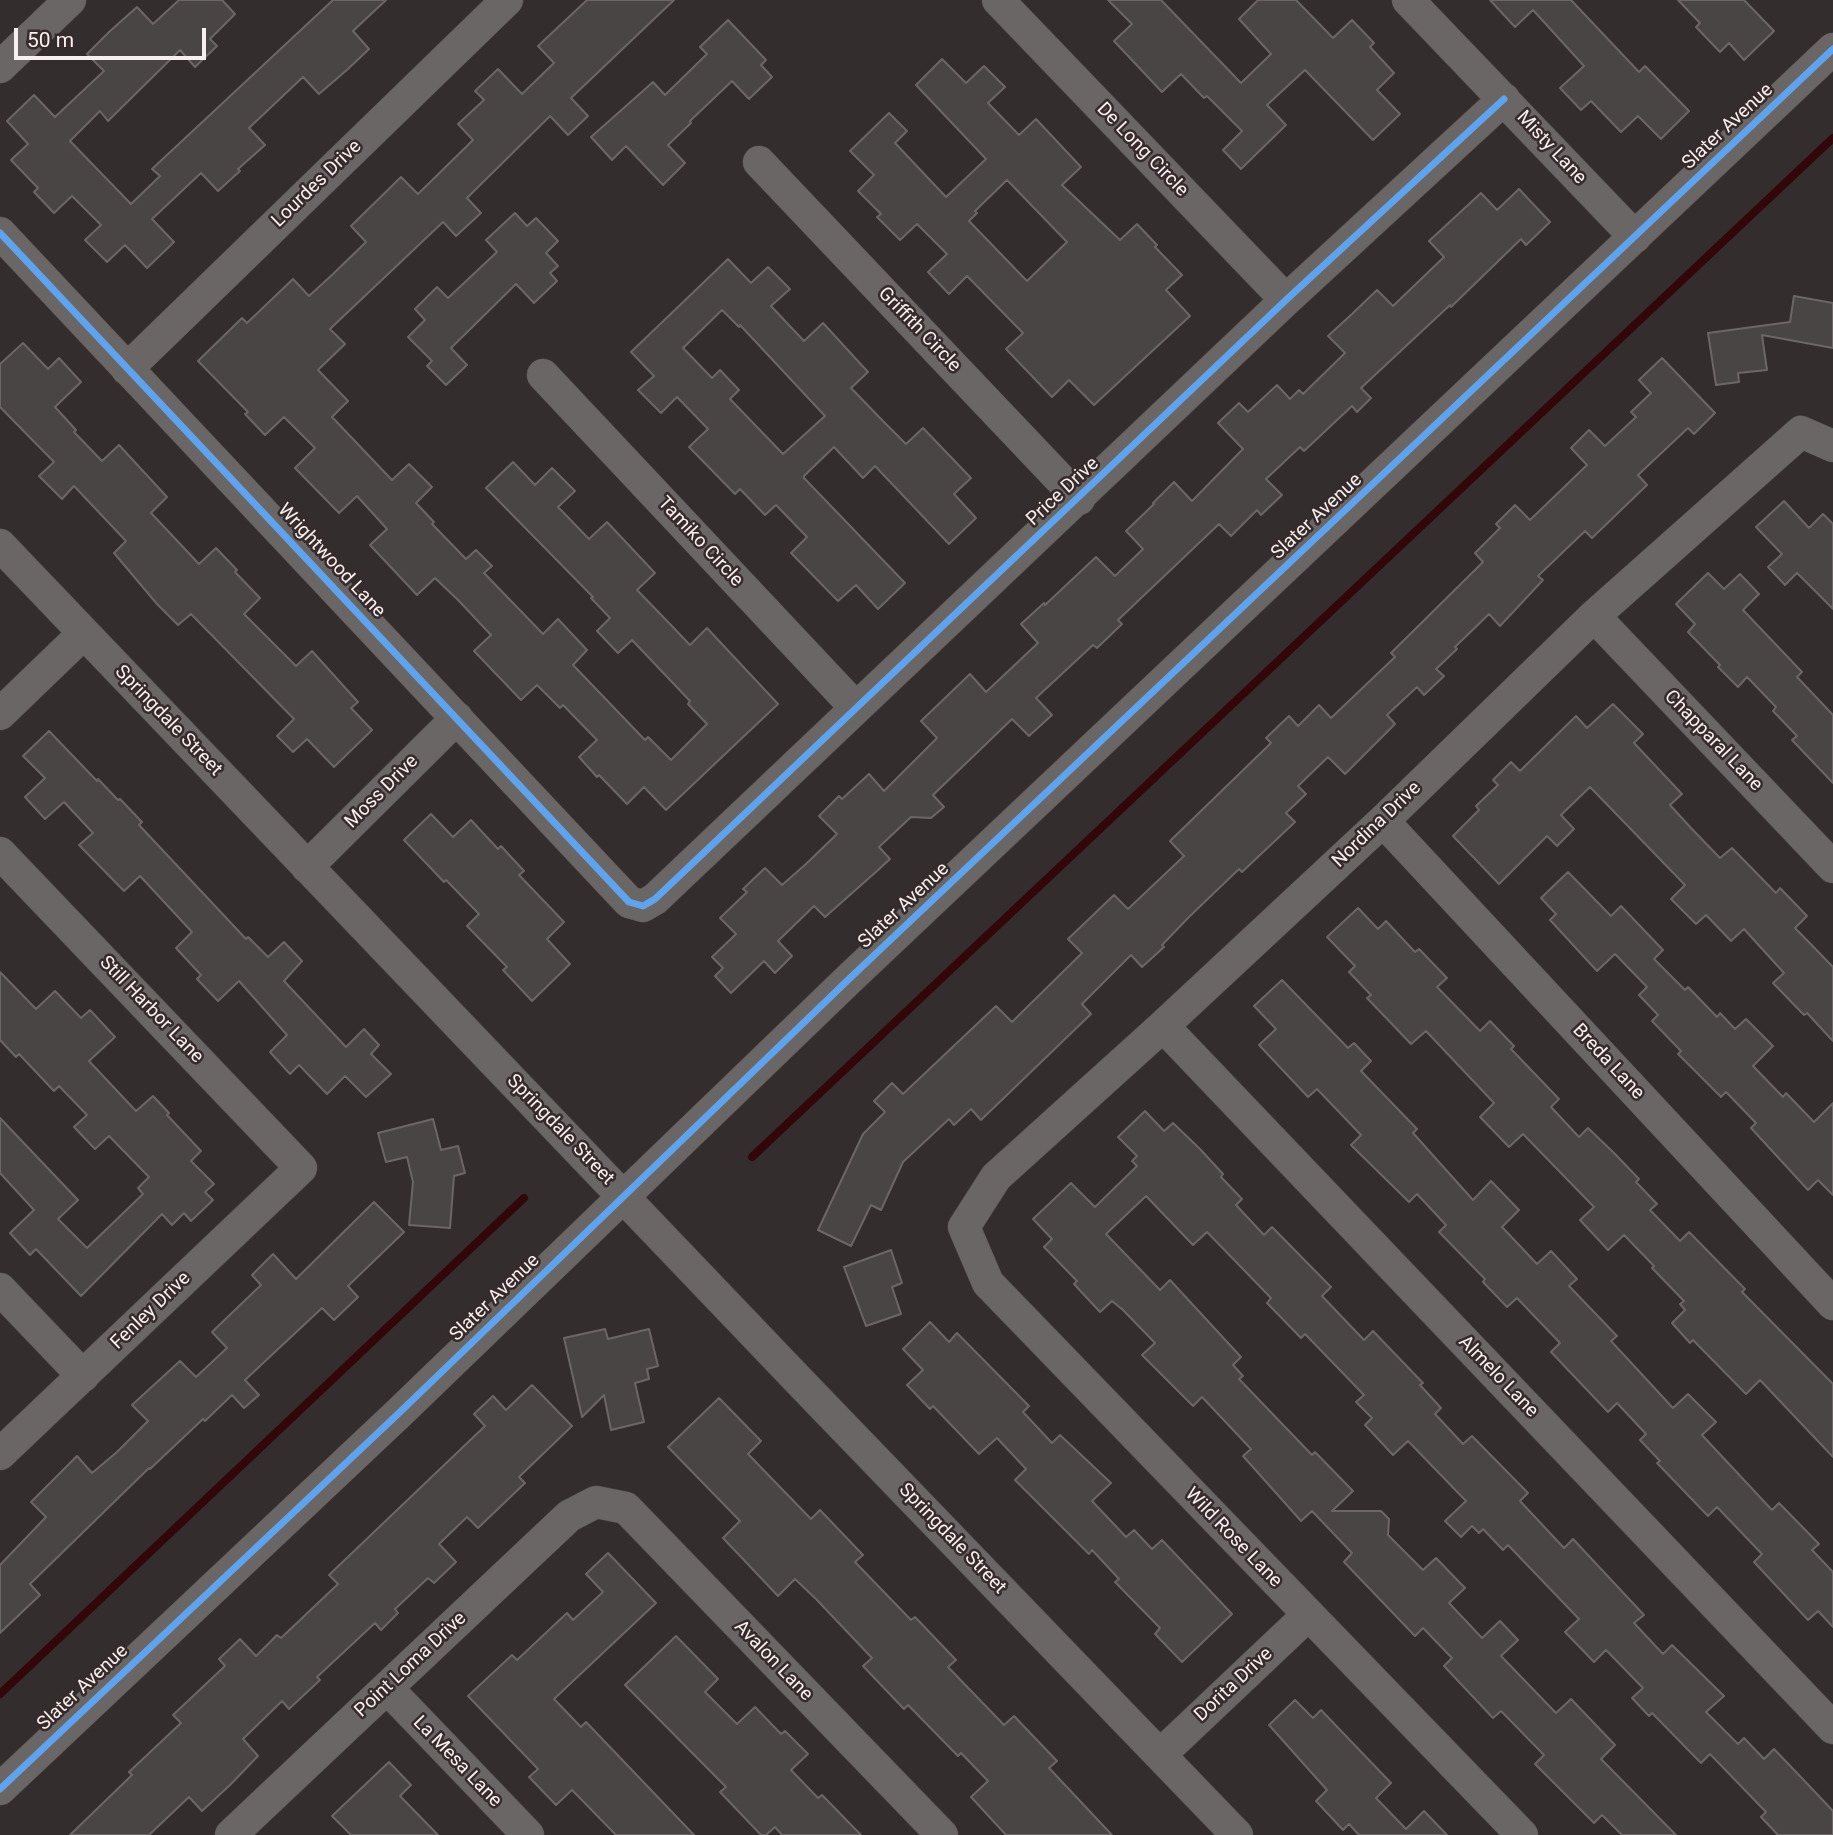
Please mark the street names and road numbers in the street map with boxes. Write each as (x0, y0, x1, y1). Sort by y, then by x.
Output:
street label: Slater Avenue (1678, 79, 1778, 175)
street label: De Long Circle (1091, 98, 1193, 202)
street label: Misty Lane (1511, 107, 1591, 189)
street label: Lourdes Drive (267, 136, 367, 232)
street label: Griffith Circle (873, 283, 965, 377)
street label: Price Drive (1022, 453, 1104, 531)
street label: Slater Avenue (1267, 469, 1367, 565)
street label: Tamiko Circle (652, 492, 748, 592)
street label: Wrightwood Lane (272, 499, 390, 623)
street label: Springdale Street (110, 661, 226, 781)
street label: Chapparal Lane (1659, 686, 1767, 796)
street label: Moss Drive (341, 751, 423, 833)
street label: Nordina Drive (1328, 777, 1426, 873)
street label: Slater Avenue (854, 858, 954, 954)
street label: Still Harbor Lane (94, 952, 208, 1068)
street label: Breda Lane (1567, 1019, 1649, 1105)
street label: Springdale Street (502, 1070, 618, 1190)
street label: Slater Avenue (445, 1250, 545, 1346)
street label: Fenley Drive (106, 1267, 196, 1355)
street label: Almelo Lane (1453, 1331, 1543, 1423)
street label: Springdale Street (894, 1479, 1010, 1599)
street label: Wild Rose Lane (1180, 1483, 1286, 1593)
street label: Point Loma Drive (350, 1607, 472, 1723)
street label: Avalon Lane (729, 1616, 817, 1706)
street label: Slater Avenue (33, 1640, 133, 1736)
street label: Dorita Drive (1190, 1643, 1278, 1727)
street label: La Mesa Lane (408, 1712, 506, 1812)

